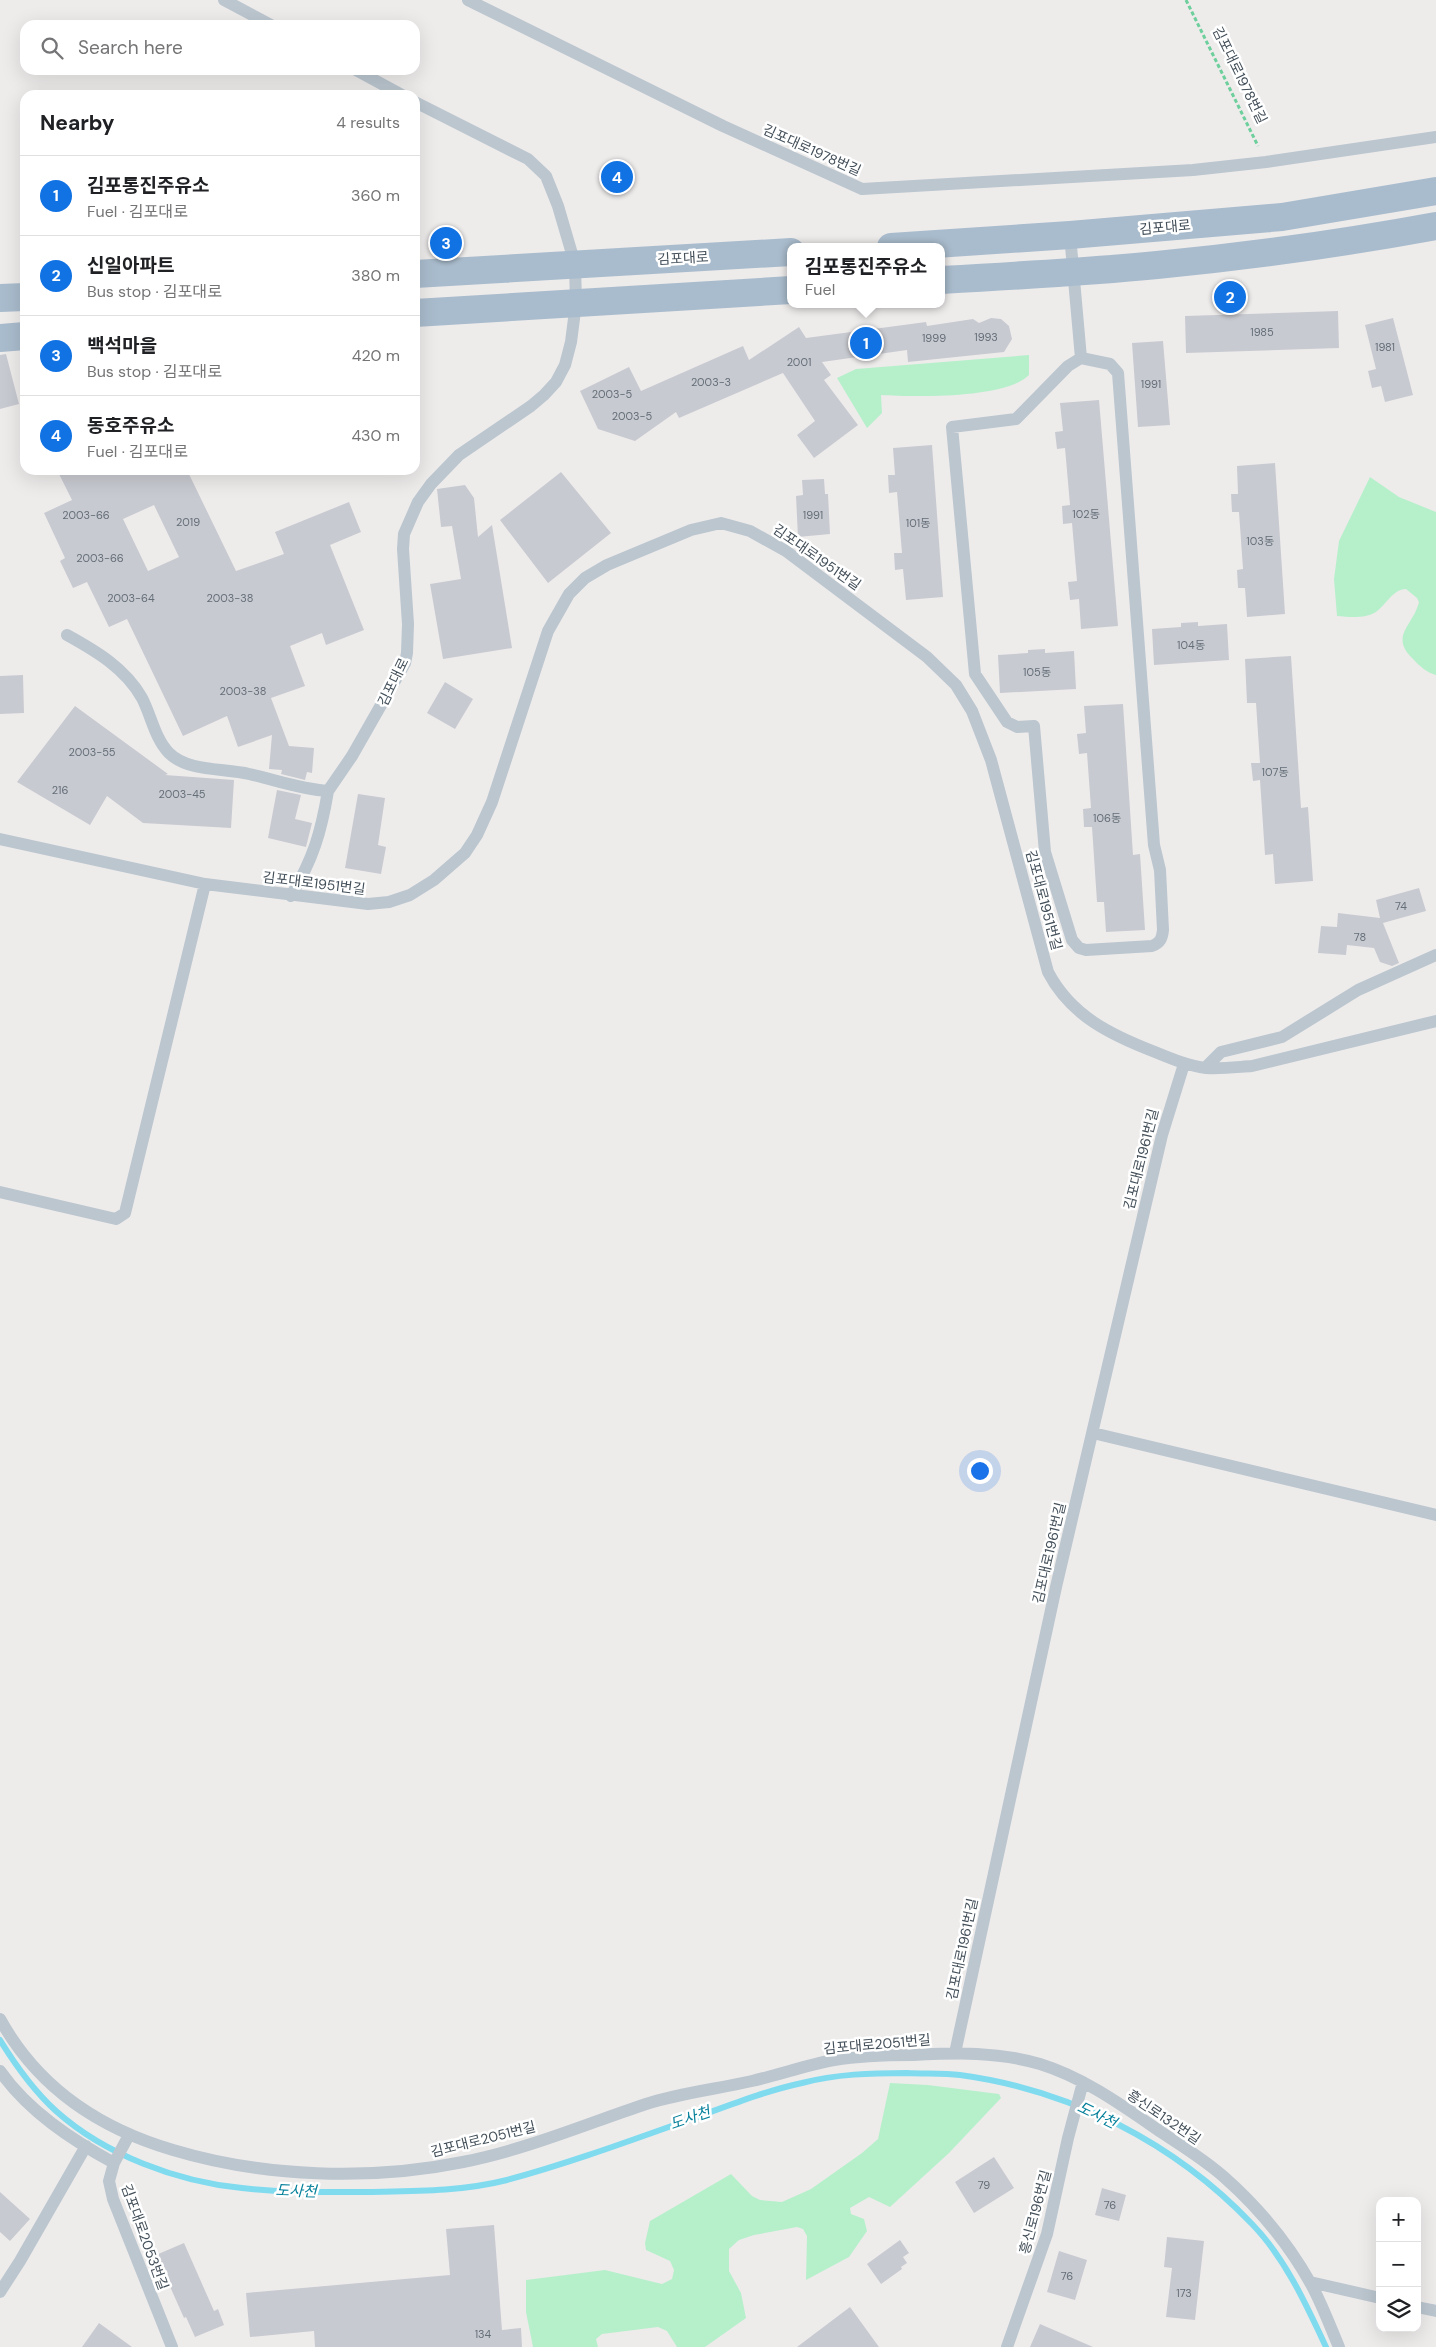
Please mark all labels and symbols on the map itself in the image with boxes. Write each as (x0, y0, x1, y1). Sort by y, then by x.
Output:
street label: 김포대로1978번길 (1209, 23, 1271, 127)
street label: 김포대로1978번길 (760, 120, 864, 180)
pin: 4 (601, 158, 633, 196)
street label: 김포대로 (1139, 216, 1192, 238)
pin: 3 (430, 224, 462, 262)
street label: 김포대로 (657, 248, 709, 268)
pin: 2 (1214, 278, 1246, 316)
pin: 1 (850, 324, 882, 362)
house number: 1985 (1250, 325, 1274, 339)
house number: 1993 (974, 330, 998, 344)
house number: 1999 (922, 331, 946, 345)
house number: 1981 (1375, 340, 1395, 354)
house number: 2001 (787, 355, 811, 369)
house number: 2003-3 (691, 375, 731, 389)
house number: 1991 (1141, 377, 1161, 391)
house number: 2003-5 (592, 387, 633, 401)
house number: 2003-5 (612, 409, 653, 423)
house number: 102동 (1072, 507, 1100, 521)
house number: 2003-66 (62, 508, 110, 522)
house number: 1991 (803, 508, 823, 522)
house number: 2019 (176, 515, 200, 529)
house number: 101동 (906, 516, 930, 530)
street label: 김포대로1951번길 (770, 520, 864, 594)
house number: 103동 (1246, 534, 1274, 548)
house number: 2003-66 (76, 551, 124, 565)
house number: 2003-64 (107, 591, 155, 605)
house number: 2003-38 (207, 591, 253, 605)
house number: 104동 (1177, 638, 1205, 652)
street label: 김포대로 (374, 655, 412, 709)
house number: 105동 (1023, 665, 1051, 679)
house number: 2003-38 (220, 684, 266, 698)
house number: 2003-55 (68, 745, 116, 759)
house number: 107동 (1262, 765, 1288, 779)
house number: 216 (52, 783, 68, 797)
house number: 2003-45 (158, 787, 206, 801)
house number: 106동 (1093, 811, 1121, 825)
street label: 김포대로1951번길 (1022, 848, 1066, 952)
street label: 김포대로1951번길 (262, 868, 366, 898)
house number: 74 (1395, 899, 1407, 913)
house number: 78 (1354, 930, 1366, 944)
street label: 김포대로1961번길 (1120, 1107, 1162, 1211)
your location (967, 1458, 993, 1484)
street label: 김포대로1961번길 (1029, 1500, 1069, 1606)
street label: 김포대로1961번길 (942, 1896, 982, 2002)
street label: 김포대로2051번길 (823, 2030, 931, 2058)
street label: 흥신로132번길 (1124, 2086, 1204, 2148)
water label: 도사천 (1074, 2097, 1122, 2134)
water label: 도사천 (667, 2101, 715, 2134)
street label: 김포대로2051번길 (429, 2117, 537, 2161)
street label: 흥신로196번길 (1015, 2168, 1055, 2256)
house number: 79 (978, 2178, 990, 2192)
water label: 도사천 (275, 2180, 319, 2202)
street label: 김포대로2053번길 (117, 2181, 173, 2293)
house number: 76 (1104, 2198, 1116, 2212)
house number: 76 (1061, 2269, 1073, 2283)
house number: 173 (1176, 2286, 1192, 2300)
house number: 134 (475, 2327, 492, 2341)

